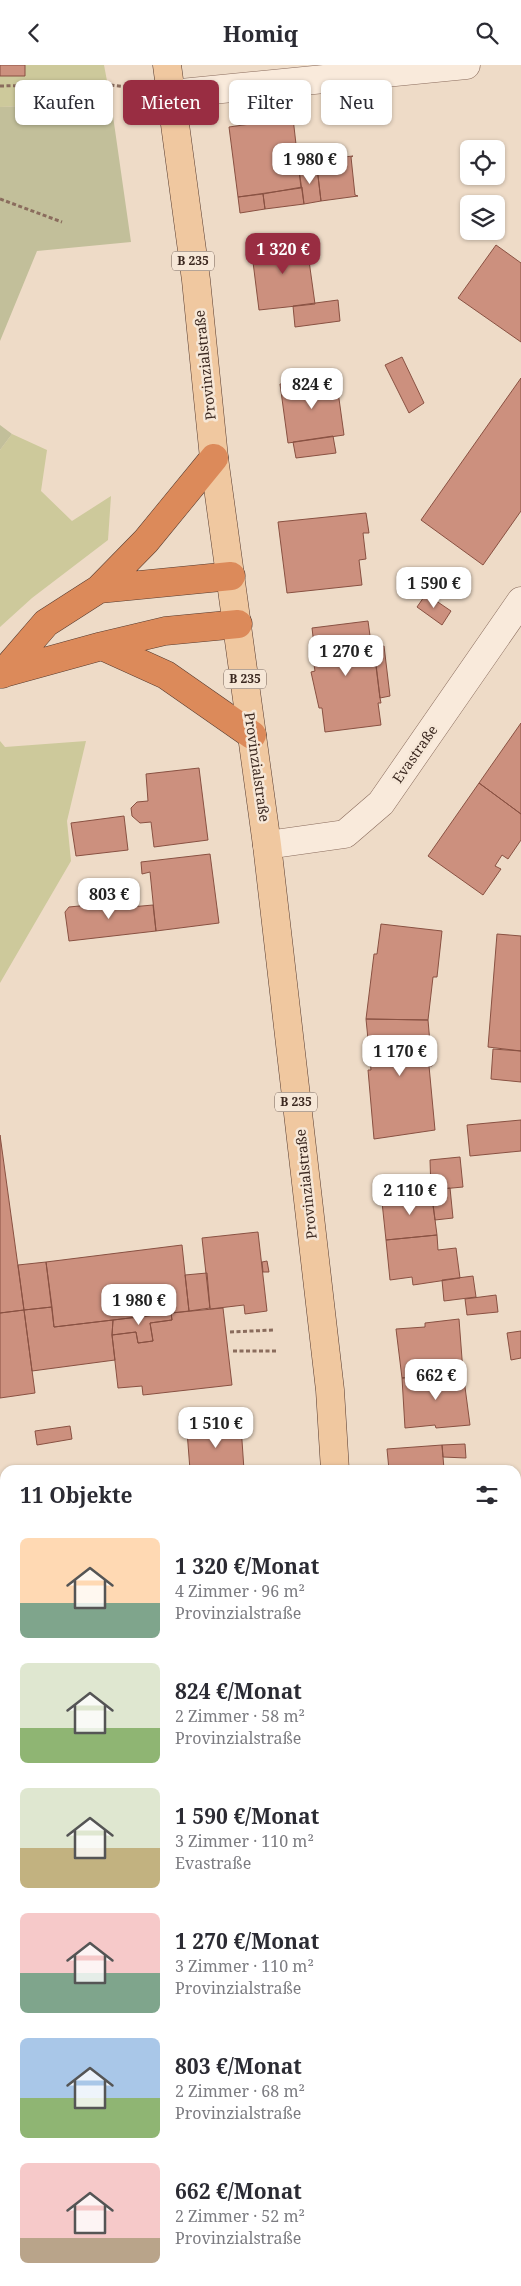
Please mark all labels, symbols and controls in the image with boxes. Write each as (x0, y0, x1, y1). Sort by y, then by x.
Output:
text: Homiq (223, 18, 298, 48)
icon: back (20, 19, 48, 47)
icon: search (473, 19, 501, 47)
chip: Kaufen (15, 80, 113, 125)
chip: Mieten (123, 80, 219, 125)
chip: Filter (229, 80, 311, 125)
chip: Neu (321, 80, 392, 125)
map controls (460, 140, 505, 240)
button: locate (460, 140, 505, 185)
pin: 1 980 € (264, 143, 356, 185)
text: 1 980 € (283, 148, 337, 170)
button: layers (460, 195, 505, 240)
pin: 1 320 € (237, 233, 329, 275)
text: 1 320 € (256, 238, 310, 260)
road number: B 235 (172, 252, 214, 271)
street label: Provinzialstraße (189, 309, 220, 421)
pin: 824 € (277, 367, 347, 410)
text: 824 € (292, 373, 332, 395)
pin: 1 590 € (388, 567, 480, 609)
text: 1 590 € (407, 572, 461, 594)
pin: 1 270 € (300, 635, 392, 677)
text: 1 270 € (319, 640, 373, 662)
road number: B 235 (224, 669, 266, 689)
street label: Provinzialstraße (240, 711, 275, 823)
street label: Evastraße (388, 721, 442, 786)
pin: 803 € (74, 877, 144, 920)
text: 803 € (89, 883, 129, 905)
pin: 1 170 € (354, 1035, 446, 1077)
text: 1 170 € (373, 1040, 427, 1062)
road number: B 235 (275, 1093, 317, 1111)
street label: Provinzialstraße (290, 1128, 321, 1240)
pin: 2 110 € (364, 1173, 456, 1216)
text: 2 110 € (383, 1179, 437, 1201)
pin: 1 980 € (93, 1283, 185, 1326)
text: 1 980 € (112, 1289, 166, 1311)
pin: 662 € (401, 1359, 471, 1401)
text: 662 € (416, 1364, 456, 1386)
pin: 1 510 € (170, 1407, 262, 1449)
text: 1 510 € (189, 1412, 243, 1434)
text: 11 Objekte (20, 1481, 133, 1509)
icon: filters (473, 1481, 501, 1509)
text: 1 320 €/Monat (175, 1552, 319, 1580)
icon: home (60, 1558, 120, 1618)
text: 4 Zimmer · 96 m² (175, 1580, 305, 1602)
text: Provinzialstraße (175, 1602, 301, 1624)
text: 824 €/Monat (175, 1677, 302, 1705)
icon: home (60, 1683, 120, 1743)
text: 2 Zimmer · 58 m² (175, 1705, 305, 1727)
text: Provinzialstraße (175, 1727, 301, 1749)
text: 1 590 €/Monat (175, 1802, 319, 1830)
icon: home (60, 1808, 120, 1868)
text: 3 Zimmer · 110 m² (175, 1830, 314, 1852)
text: Evastraße (175, 1852, 251, 1874)
text: 1 270 €/Monat (175, 1927, 319, 1955)
icon: home (60, 1933, 120, 1993)
text: 3 Zimmer · 110 m² (175, 1955, 314, 1977)
text: Provinzialstraße (175, 1977, 301, 1999)
text: 803 €/Monat (175, 2052, 302, 2080)
icon: home (60, 2058, 120, 2118)
text: 2 Zimmer · 68 m² (175, 2080, 305, 2102)
text: Provinzialstraße (175, 2102, 301, 2124)
text: 662 €/Monat (175, 2177, 302, 2205)
icon: home (60, 2183, 120, 2243)
text: 2 Zimmer · 52 m² (175, 2205, 305, 2227)
text: Provinzialstraße (175, 2227, 301, 2249)

